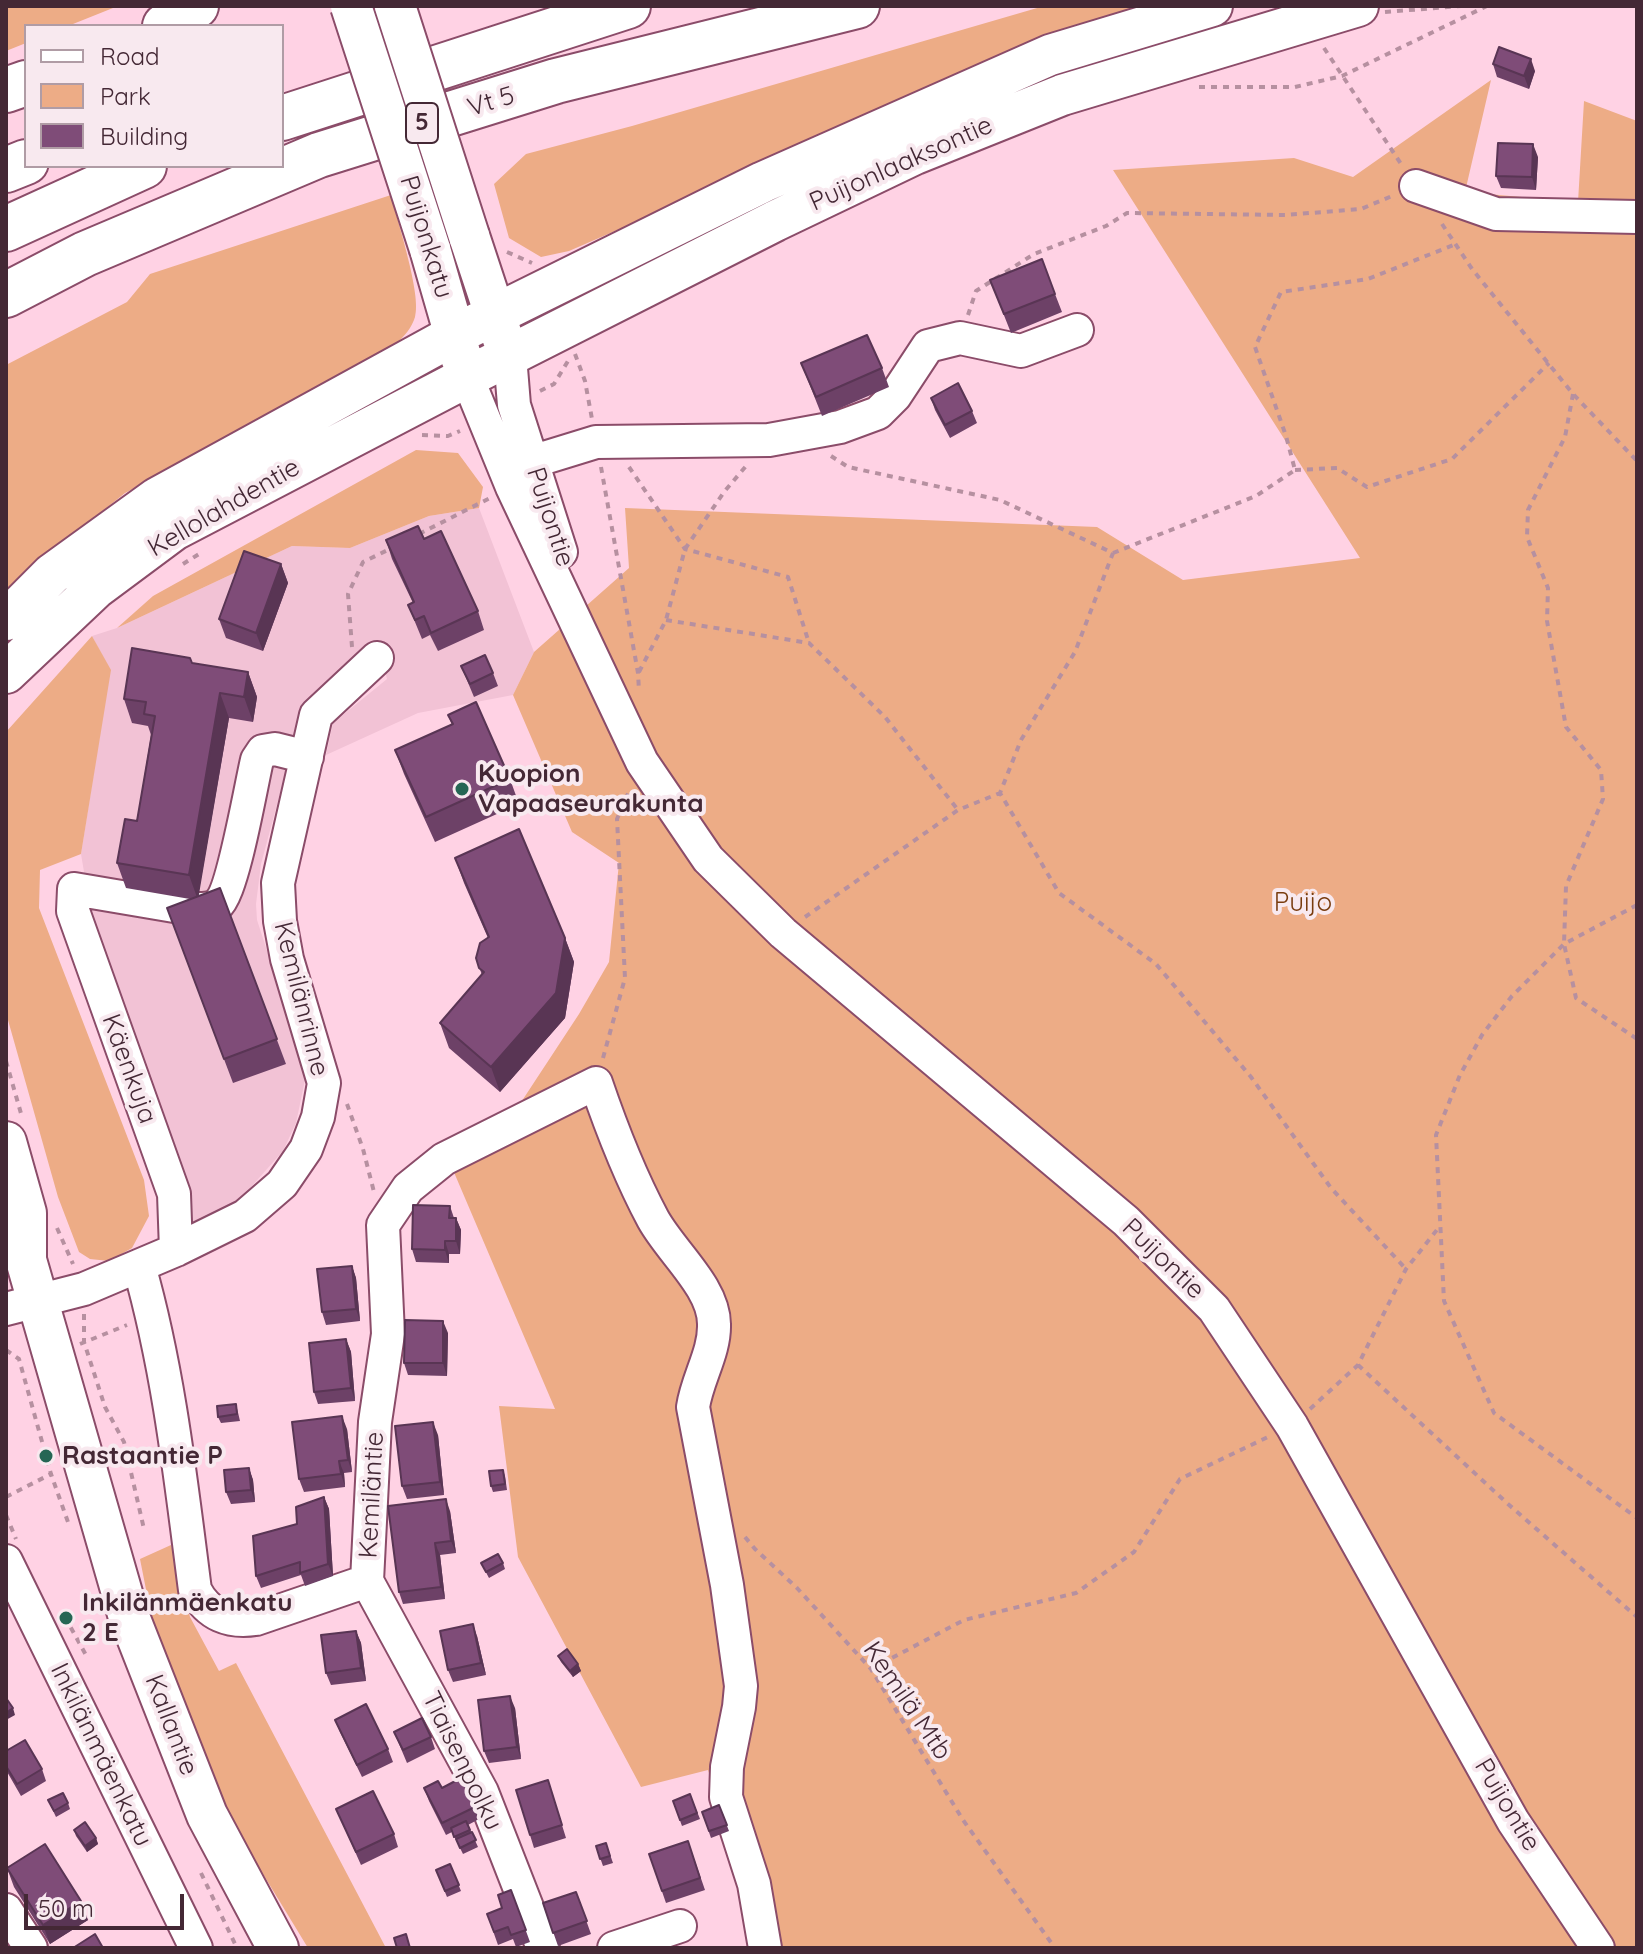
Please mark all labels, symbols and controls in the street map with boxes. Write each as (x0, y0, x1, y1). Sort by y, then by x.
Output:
legend (24, 24, 284, 168)
text: Road (100, 41, 160, 71)
street label: Vt 5 (464, 80, 518, 124)
text: Park (100, 81, 151, 111)
road number: 5 (406, 103, 438, 143)
street label: Puijonlaaksontie (805, 110, 997, 218)
text: Building (100, 121, 188, 151)
street label: Puijonkatu (393, 172, 459, 302)
street label: Kellolahdentie (143, 452, 305, 564)
street label: Puijontie (519, 463, 581, 571)
place label: Kuopion Vapaaseurakunta (478, 758, 704, 820)
marker: Kuopion Vapaaseurakunta (453, 780, 471, 798)
park label: Puijo (1274, 887, 1332, 919)
street label: Kemilänrinne (267, 919, 335, 1079)
street label: Käenkuja (95, 1010, 163, 1128)
street label: Puijontie (1115, 1212, 1211, 1306)
street label: Kemiläntie (353, 1431, 391, 1559)
place label: Rastaantie P (62, 1440, 223, 1472)
marker: Rastaantie P (37, 1447, 55, 1465)
place label: Inkilänmäenkatu 2 E (82, 1587, 292, 1648)
marker: Inkilänmäenkatu 2 E (57, 1609, 75, 1627)
street label: Kemilä Mtb (856, 1636, 958, 1766)
street label: Inkilänmäenkatu (43, 1658, 159, 1852)
street label: Kallantie (138, 1670, 204, 1780)
street label: Tiaisenpolku (415, 1687, 509, 1835)
street label: Puijontie (1467, 1753, 1547, 1857)
scale bar (28, 1878, 188, 1928)
text: 50 m (38, 1893, 94, 1923)

